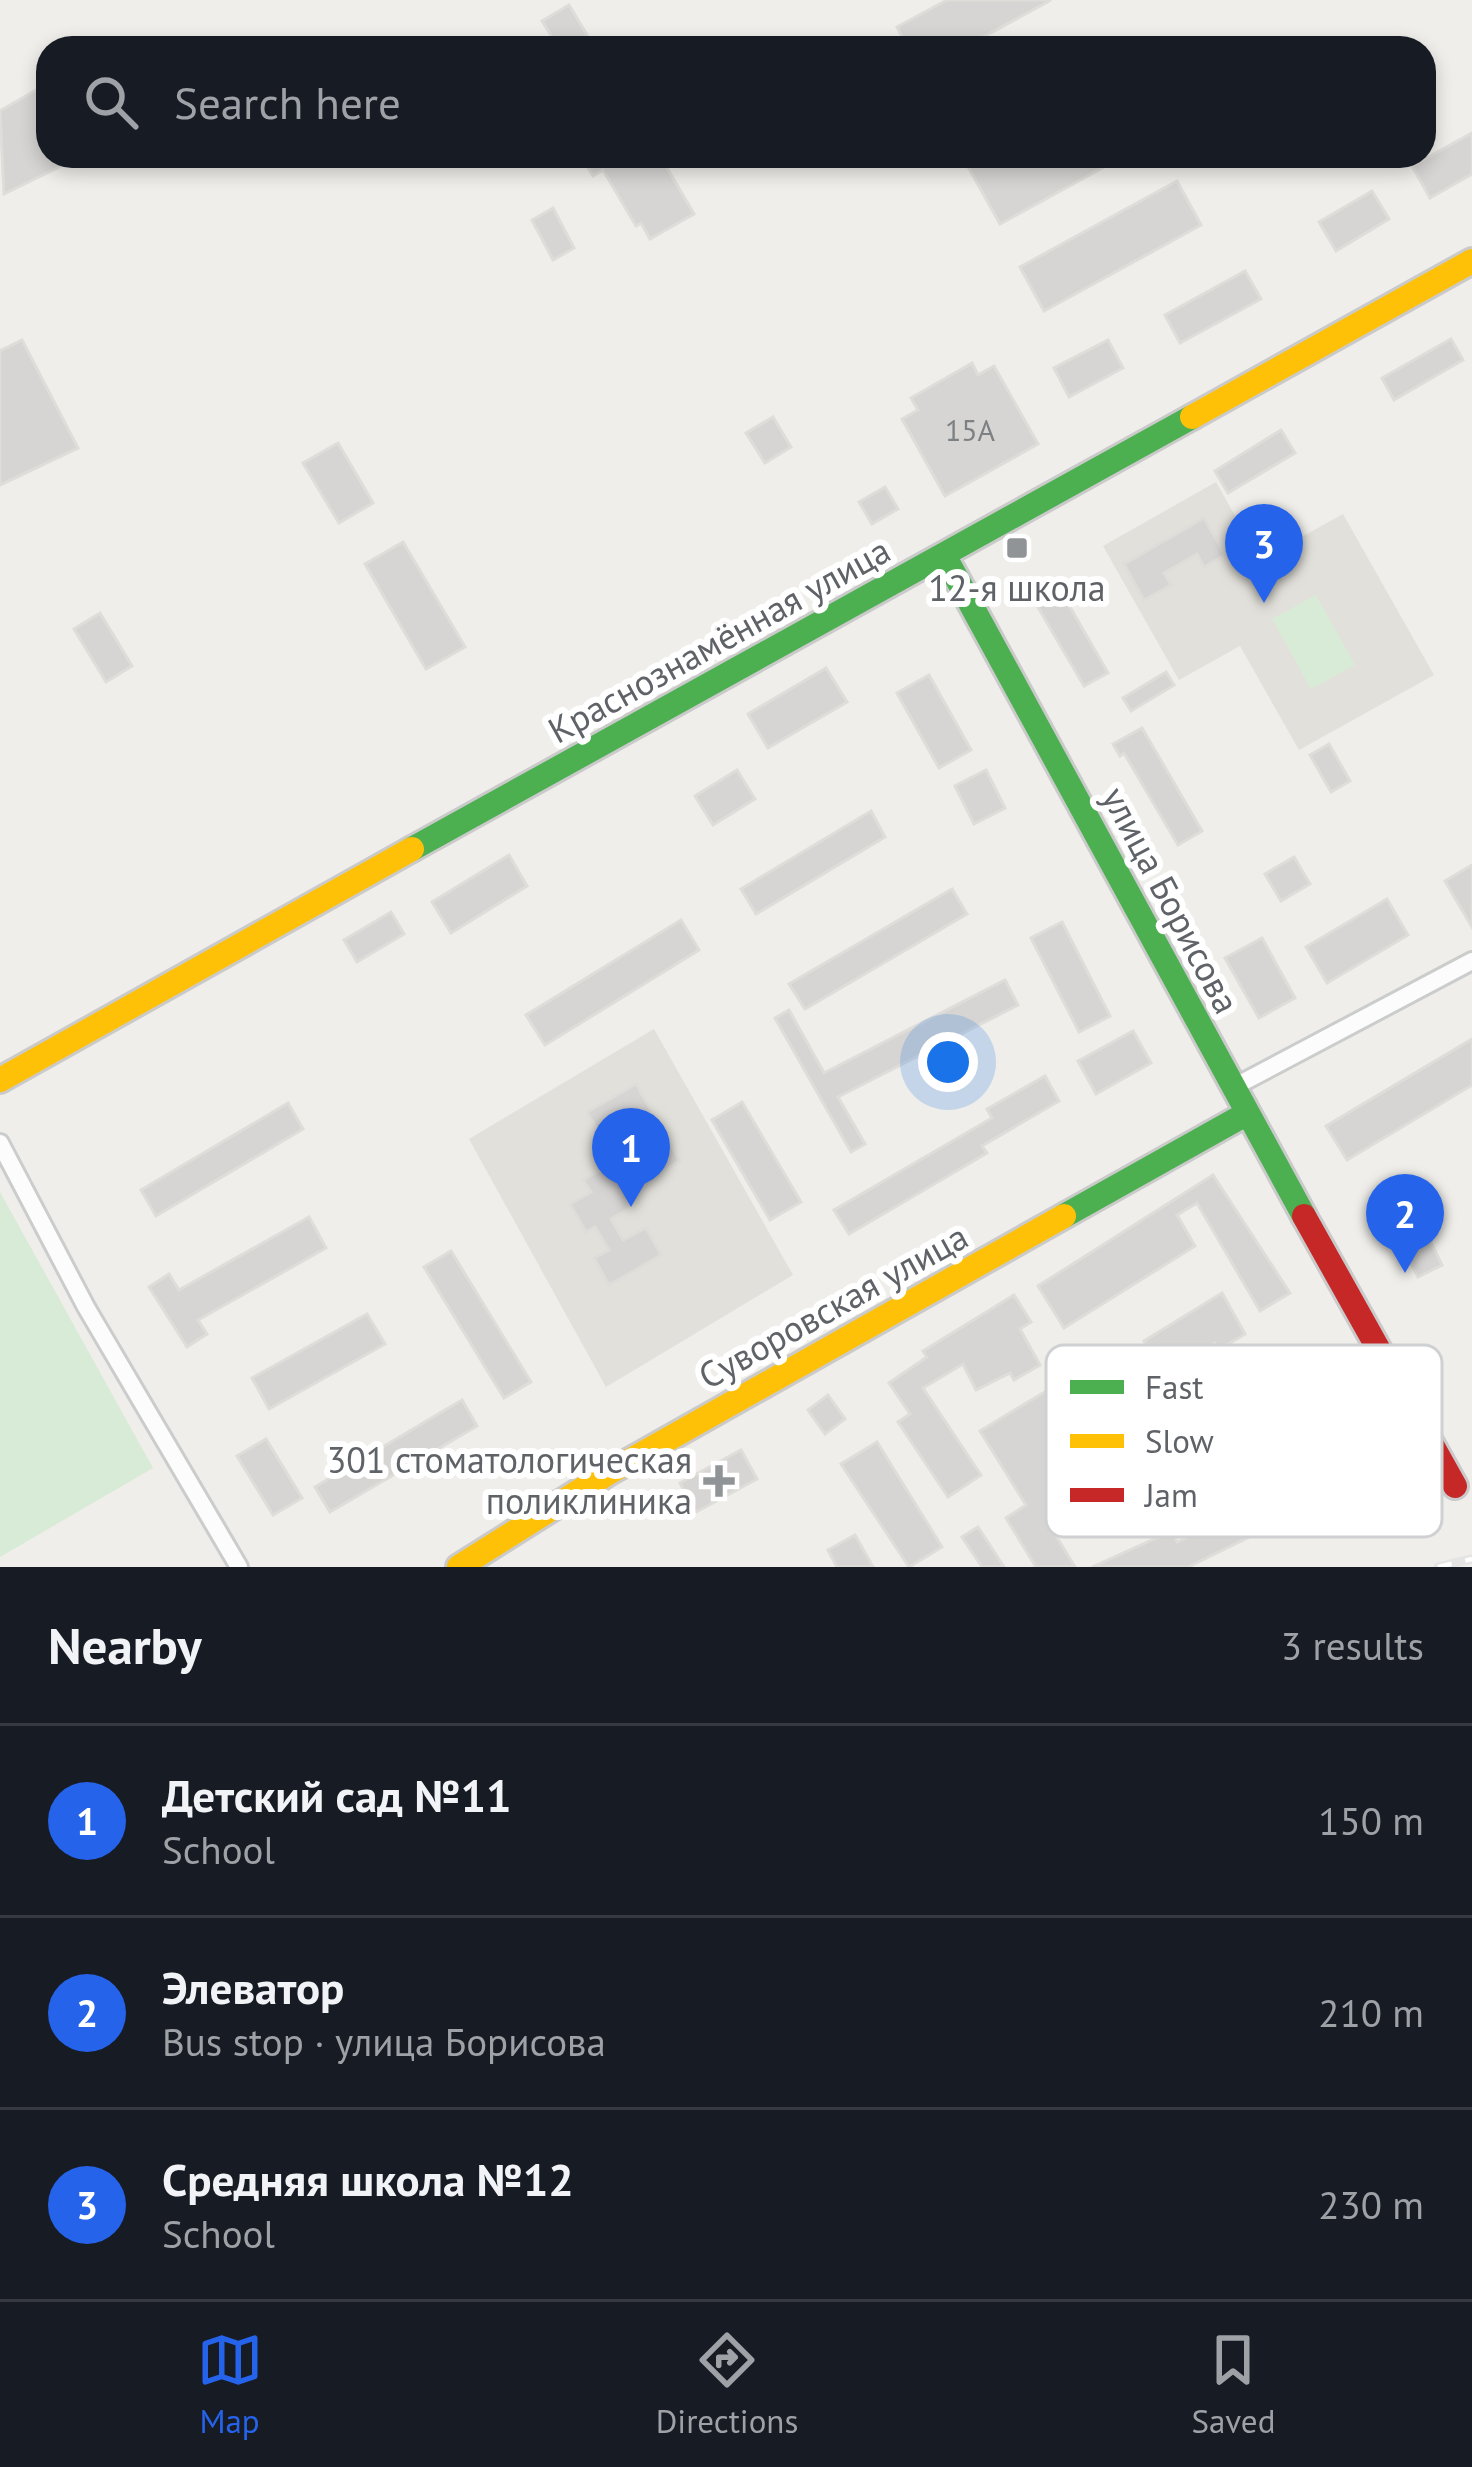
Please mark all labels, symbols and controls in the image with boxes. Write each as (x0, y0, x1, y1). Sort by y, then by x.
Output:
search box (36, 36, 1436, 168)
icon: search (78, 69, 144, 135)
text: Search here (174, 73, 401, 131)
house number: 15А (945, 410, 996, 449)
pin: 3 (1225, 504, 1303, 603)
street label: Краснознамённая улица (539, 526, 898, 753)
marker: 12-я школа (1004, 535, 1030, 561)
place label: 12-я школа (928, 564, 1106, 611)
street label: улица Борисова (1092, 778, 1251, 1021)
your location (918, 1032, 978, 1092)
pin: 1 (592, 1108, 670, 1207)
pin: 2 (1366, 1174, 1444, 1273)
street label: Суворовская улица (690, 1212, 976, 1399)
legend (1046, 1345, 1442, 1537)
text: Fast (1145, 1365, 1204, 1408)
text: Slow (1145, 1419, 1214, 1462)
place label: 301 стоматологическая поликлиника (327, 1436, 692, 1524)
marker: 301 стоматологическая поликлиника (703, 1465, 735, 1497)
text: Jam (1143, 1473, 1198, 1516)
text: Nearby (48, 1612, 202, 1678)
text: 3 results (1281, 1620, 1424, 1671)
text: Детский сад №11 (162, 1766, 512, 1824)
text: 1 (76, 1795, 98, 1846)
text: 150 m (1318, 1795, 1424, 1846)
text: School (162, 1824, 275, 1875)
text: Элеватор (162, 1958, 344, 2016)
text: 2 (76, 1987, 98, 2038)
text: 210 m (1318, 1987, 1424, 2038)
text: Bus stop · улица Борисова (162, 2016, 606, 2067)
text: Средняя школа №12 (162, 2150, 574, 2208)
text: 3 (76, 2179, 98, 2230)
text: 230 m (1318, 2179, 1424, 2230)
text: School (162, 2208, 275, 2259)
tab: Map (197, 2327, 263, 2442)
tab: Directions (656, 2327, 798, 2442)
tab: Saved (1191, 2327, 1275, 2442)

